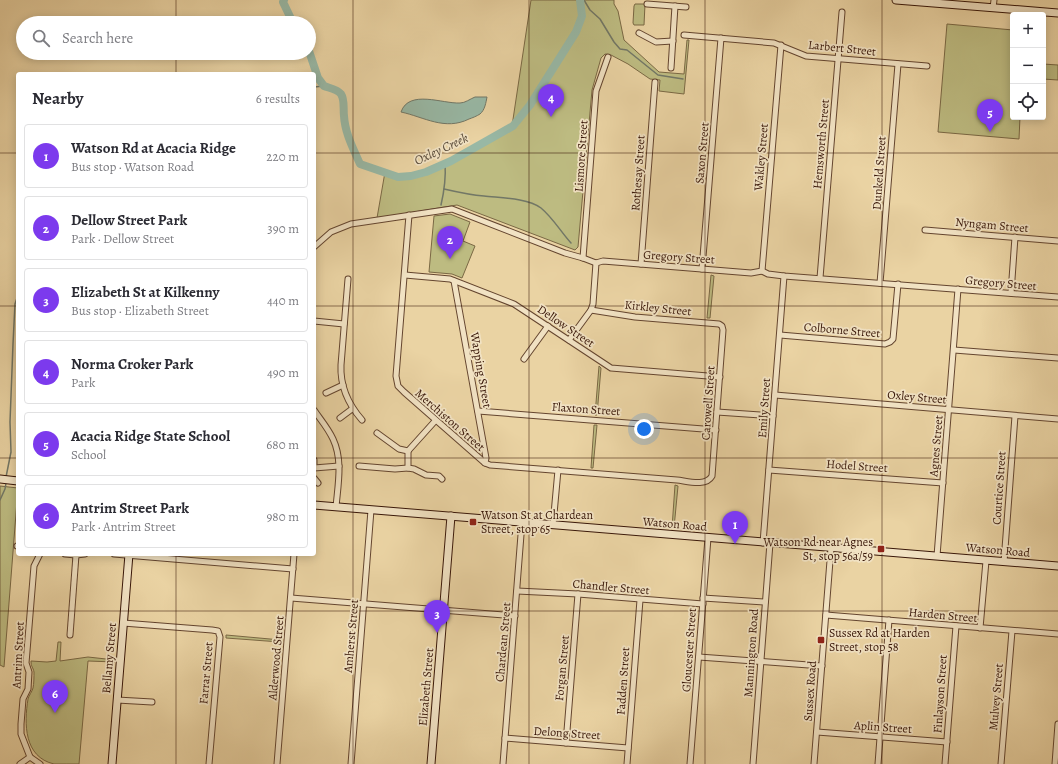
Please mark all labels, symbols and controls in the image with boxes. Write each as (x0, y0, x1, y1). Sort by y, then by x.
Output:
map controls (1010, 12, 1046, 120)
button: + (1010, 12, 1046, 48)
search box (16, 16, 316, 60)
icon: search (30, 27, 52, 49)
text: Search here (62, 28, 133, 48)
street label: Larbert Street (807, 36, 877, 60)
button: − (1010, 48, 1046, 84)
pin: 4 (538, 84, 564, 117)
button: locate (1010, 84, 1046, 120)
text: Nearby (32, 87, 83, 110)
text: 6 results (256, 90, 300, 107)
street label: Hemsworth Street (809, 98, 833, 190)
pin: 5 (977, 99, 1003, 132)
street label: Lismore Street (571, 120, 591, 192)
street label: Saxon Street (691, 122, 713, 184)
street label: Wakley Street (750, 123, 772, 192)
water label: Oxley Creek (411, 129, 471, 169)
street label: Rothesay Street (627, 134, 649, 212)
street label: Dunkeld Street (868, 136, 890, 210)
text: Watson Rd at Acacia Ridge (71, 138, 236, 158)
text: 1 (44, 148, 48, 165)
text: 220 m (266, 148, 299, 165)
text: Bus stop · Watson Road (71, 158, 194, 175)
text: Dellow Street Park (71, 210, 187, 230)
street label: Nyngam Street (955, 214, 1029, 236)
text: 2 (43, 220, 49, 237)
text: 390 m (267, 220, 299, 237)
pin: 2 (437, 226, 463, 259)
text: Park · Dellow Street (71, 230, 174, 247)
street label: Gregory Street (643, 247, 715, 267)
street label: Gregory Street (965, 272, 1037, 294)
text: Elizabeth St at Kilkenny (71, 282, 219, 302)
text: 3 (43, 292, 49, 309)
text: 440 m (267, 292, 299, 309)
street label: Kirkley Street (624, 297, 692, 319)
street label: Dellow Street (534, 301, 598, 351)
text: Bus stop · Elizabeth Street (71, 302, 209, 319)
street label: Colborne Street (803, 319, 881, 341)
street label: Wapping Street (466, 330, 496, 409)
text: Norma Croker Park (71, 354, 193, 374)
text: 4 (43, 364, 49, 381)
text: 490 m (267, 364, 299, 381)
street label: Carowell Street (697, 365, 719, 441)
text: Park (71, 374, 95, 391)
street label: Emily Street (754, 377, 774, 439)
street label: Merchiston Street (412, 385, 488, 455)
street label: Oxley Street (887, 386, 947, 408)
street label: Flaxton Street (551, 399, 621, 419)
street label: Agnes Street (925, 415, 947, 478)
your location (634, 419, 654, 439)
text: Acacia Ridge State School (71, 426, 230, 446)
text: 5 (43, 436, 49, 453)
text: 680 m (266, 436, 299, 453)
text: School (71, 446, 106, 463)
street label: Courtice Street (988, 451, 1010, 525)
street label: Hodel Street (826, 456, 888, 476)
text: Antrim Street Park (71, 498, 189, 518)
place label: Watson St at Chardean Street, stop 65 (480, 507, 594, 537)
text: 6 (43, 508, 49, 525)
text: 980 m (266, 508, 299, 525)
pin: 1 (722, 511, 748, 544)
street label: Watson Road (641, 513, 708, 535)
marker: Watson St at Chardean Street, stop 65 (468, 517, 478, 527)
text: Park · Antrim Street (71, 518, 176, 535)
place label: Watson Rd near Agnes St, stop 56a/59 (762, 534, 873, 564)
street label: Watson Road (964, 539, 1031, 561)
marker: Watson Rd near Agnes St, stop 56a/59 (876, 544, 886, 554)
street label: Chandler Street (572, 576, 650, 598)
street label: Amherst Street (340, 599, 362, 674)
pin: 3 (424, 600, 450, 633)
street label: Chardean Street (492, 601, 514, 682)
street label: Harden Street (908, 604, 978, 626)
street label: Gloucester Street (678, 607, 700, 693)
street label: Mannington Road (740, 608, 762, 698)
street label: Alderwood Street (264, 615, 288, 702)
street label: Antrim Street (8, 621, 28, 690)
street label: Bellamy Street (98, 622, 120, 694)
place label: Sussex Rd at Harden Street, stop 58 (829, 625, 930, 655)
street label: Forgan Street (551, 634, 573, 702)
marker: Sussex Rd at Harden Street, stop 58 (816, 635, 826, 645)
street label: Farrar Street (195, 641, 217, 705)
street label: Elizabeth Street (415, 647, 437, 727)
street label: Fadden Street (613, 647, 633, 715)
street label: Finlayson Street (929, 654, 951, 734)
street label: Sussex Road (800, 660, 820, 722)
street label: Mulvey Street (985, 663, 1007, 731)
pin: 6 (42, 680, 68, 713)
street label: Aplin Street (853, 717, 912, 737)
street label: Delong Street (533, 723, 601, 743)

